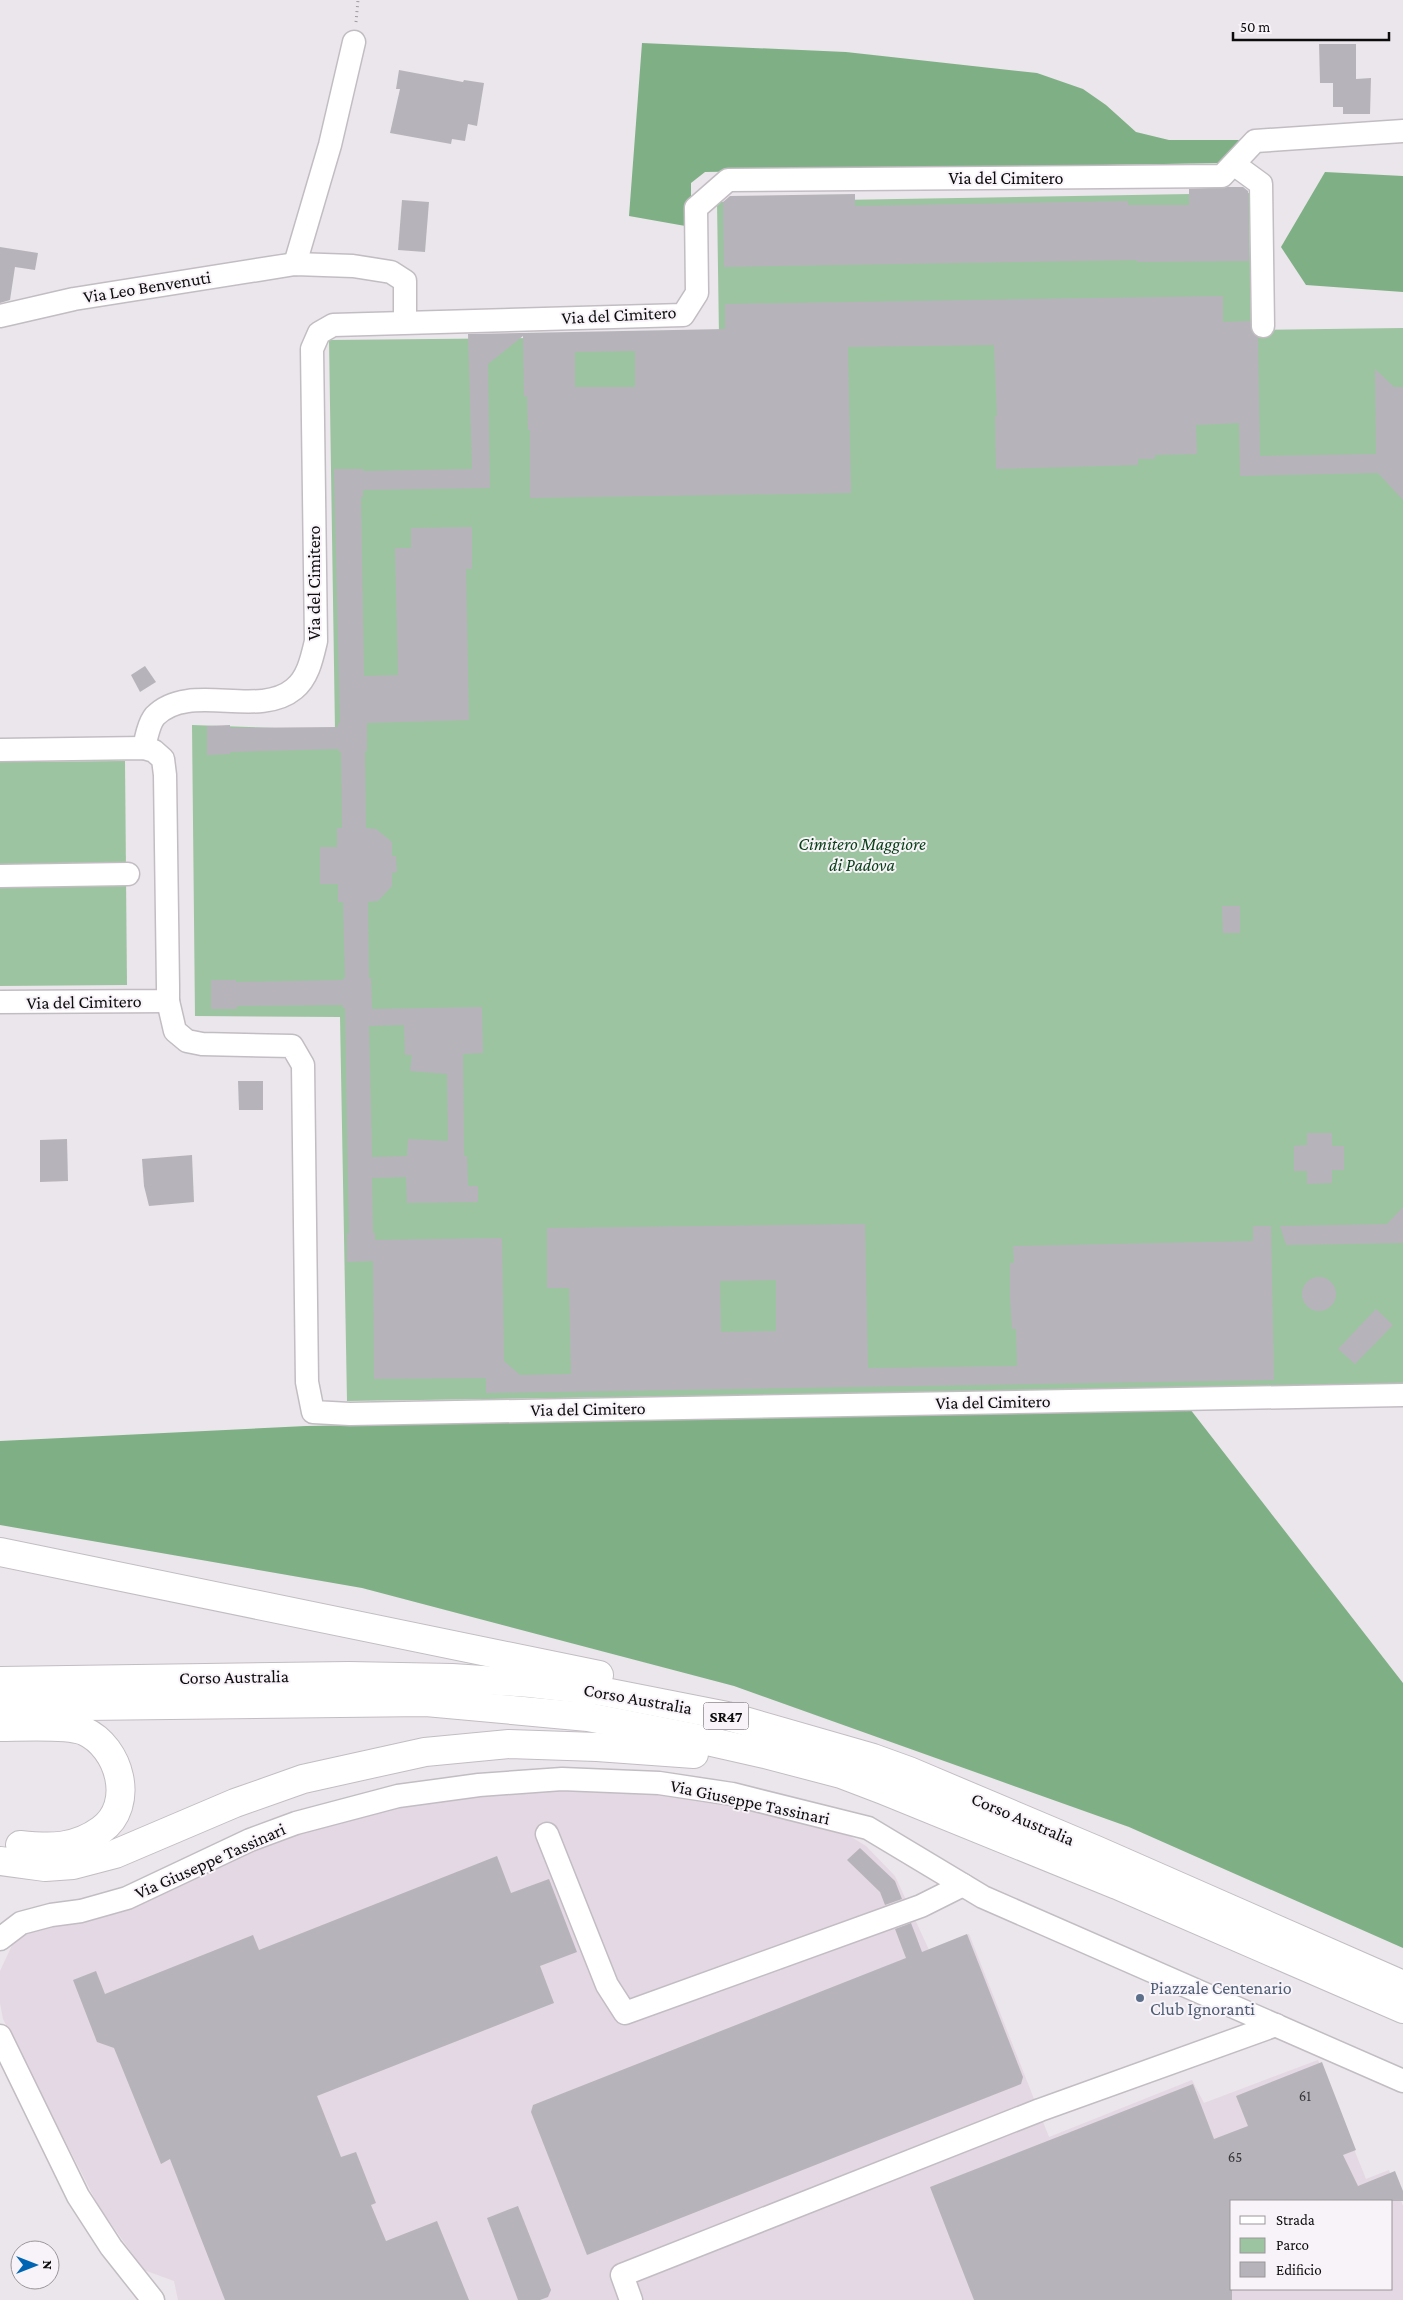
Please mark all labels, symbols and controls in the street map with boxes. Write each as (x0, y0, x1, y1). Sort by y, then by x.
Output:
scale bar (1233, 10, 1389, 42)
text: 50 m (1240, 19, 1270, 35)
street label: Via del Cimitero (948, 168, 1064, 188)
street label: Via Leo Benvenuti (82, 267, 213, 307)
street label: Via del Cimitero (561, 302, 677, 328)
street label: Via del Cimitero (304, 525, 324, 641)
park label: Cimitero Maggiore di Padova (798, 834, 926, 875)
street label: Via del Cimitero (26, 991, 142, 1013)
street label: Via del Cimitero (935, 1391, 1051, 1413)
street label: Via del Cimitero (530, 1398, 646, 1420)
street label: Corso Australia (179, 1666, 289, 1688)
street label: Corso Australia (582, 1680, 694, 1718)
road number: SR47 (704, 1702, 748, 1730)
street label: Via Giuseppe Tassinari (668, 1775, 832, 1829)
street label: Corso Australia (969, 1788, 1077, 1850)
street label: Via Giuseppe Tassinari (132, 1819, 289, 1903)
place label: Piazzale Centenario Club Ignoranti (1150, 1978, 1292, 2019)
marker: Piazzale Centenario Club Ignoranti (1134, 1992, 1146, 2004)
house number: 61 (1299, 2088, 1311, 2104)
house number: 65 (1228, 2149, 1242, 2165)
legend (1230, 2200, 1393, 2290)
text: Strada (1276, 2212, 1315, 2228)
text: Parco (1276, 2237, 1309, 2253)
north arrow (10, 2240, 60, 2290)
text: N (40, 2260, 56, 2270)
text: Edificio (1276, 2262, 1322, 2278)

